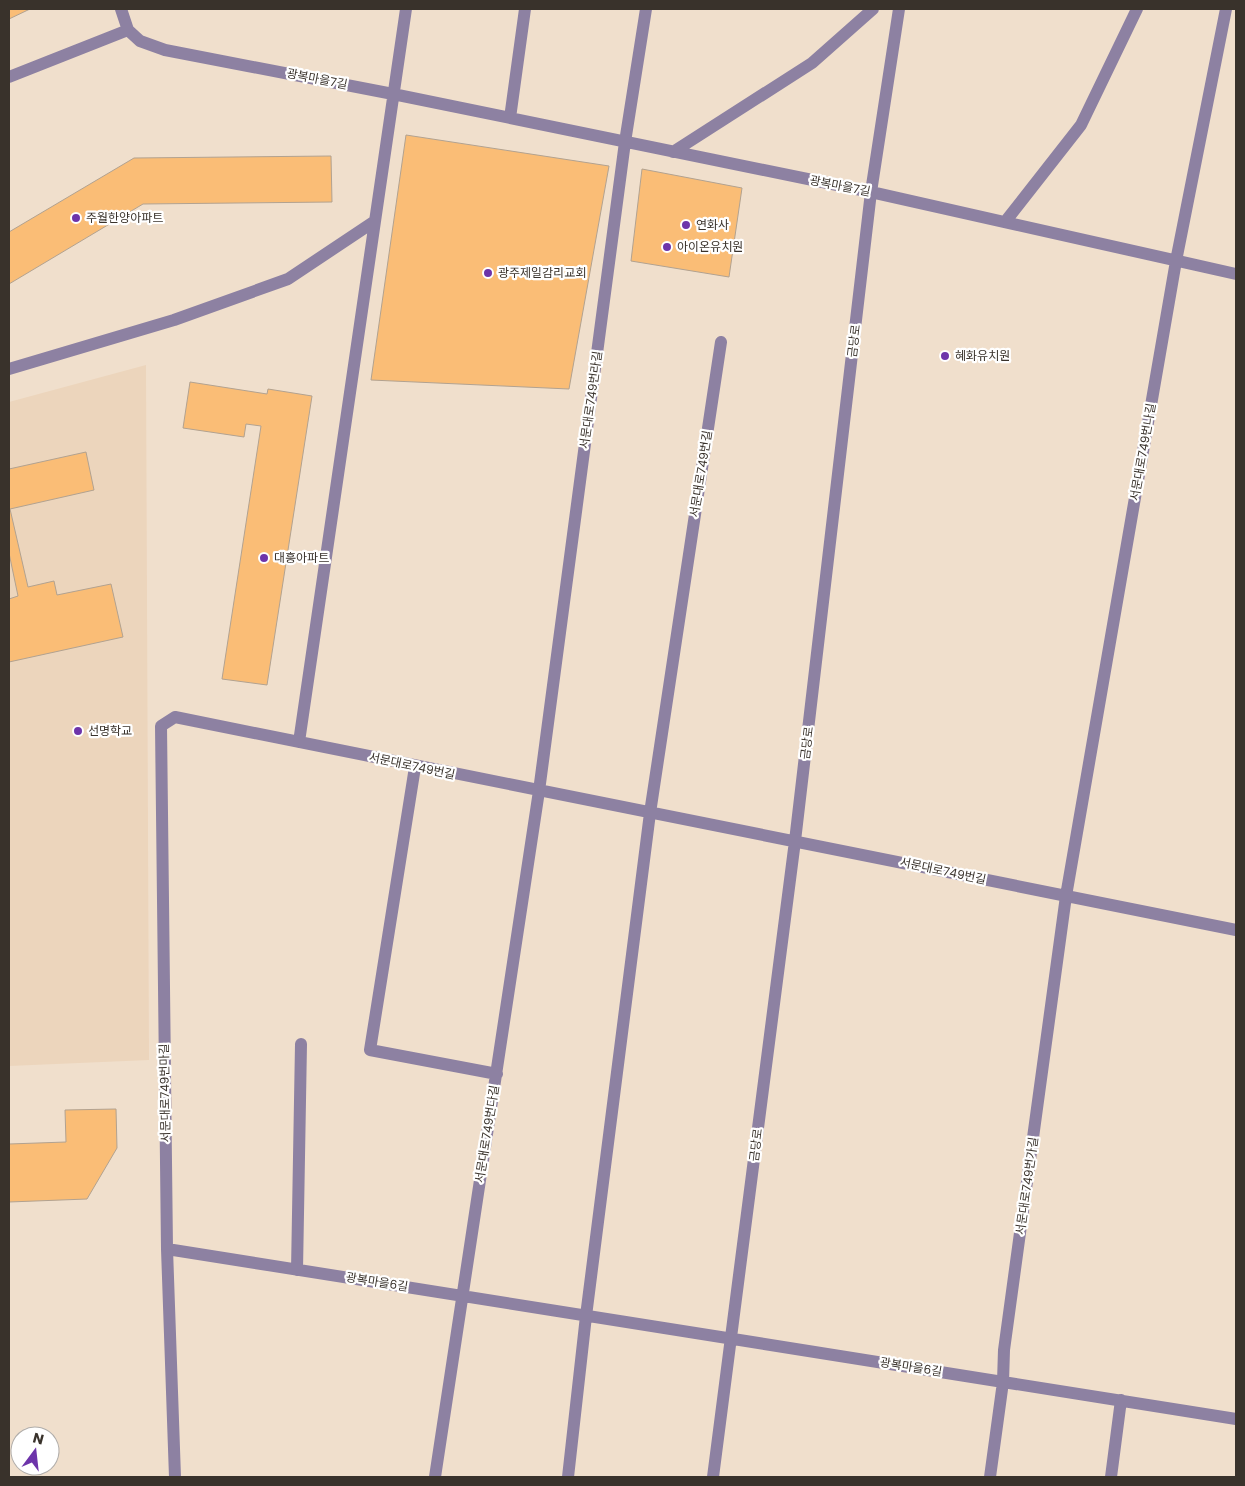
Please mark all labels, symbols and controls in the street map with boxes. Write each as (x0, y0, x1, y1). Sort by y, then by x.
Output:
street label: 광복마을7길 (285, 64, 349, 93)
street label: 광복마을7길 (808, 171, 872, 200)
place label: 주월한양아파트 (86, 209, 163, 226)
marker: 주월한양아파트 (70, 212, 82, 224)
place label: 연화사 (696, 216, 729, 233)
marker: 연화사 (680, 219, 692, 231)
place label: 아이온유치원 (677, 238, 743, 255)
marker: 아이온유치원 (661, 241, 673, 253)
place label: 광주제일감리교회 (498, 264, 586, 281)
marker: 광주제일감리교회 (482, 267, 494, 279)
street label: 금당로 (843, 323, 864, 358)
place label: 혜화유치원 (955, 347, 1010, 364)
street label: 서문대로749번라길 (575, 350, 606, 450)
marker: 혜화유치원 (939, 350, 951, 362)
street label: 서문대로749번나길 (1126, 402, 1159, 502)
street label: 서문대로749번길 (685, 429, 716, 519)
place label: 대흥아파트 (274, 549, 329, 566)
marker: 대흥아파트 (258, 552, 270, 564)
place label: 선명학교 (88, 722, 132, 739)
marker: 선명학교 (72, 725, 84, 737)
street label: 금당로 (796, 725, 817, 760)
street label: 서문대로749번길 (367, 748, 457, 783)
street label: 서문대로749번길 (898, 853, 988, 888)
street label: 서문대로749번마길 (155, 1043, 174, 1143)
street label: 서문대로749번다길 (470, 1084, 503, 1184)
street label: 금당로 (745, 1127, 766, 1162)
street label: 서문대로749번가길 (1011, 1136, 1042, 1236)
street label: 광복마을6길 (345, 1268, 409, 1295)
street label: 광복마을6길 (879, 1353, 943, 1380)
north arrow (10, 1426, 60, 1476)
text: N (31, 1427, 46, 1449)

